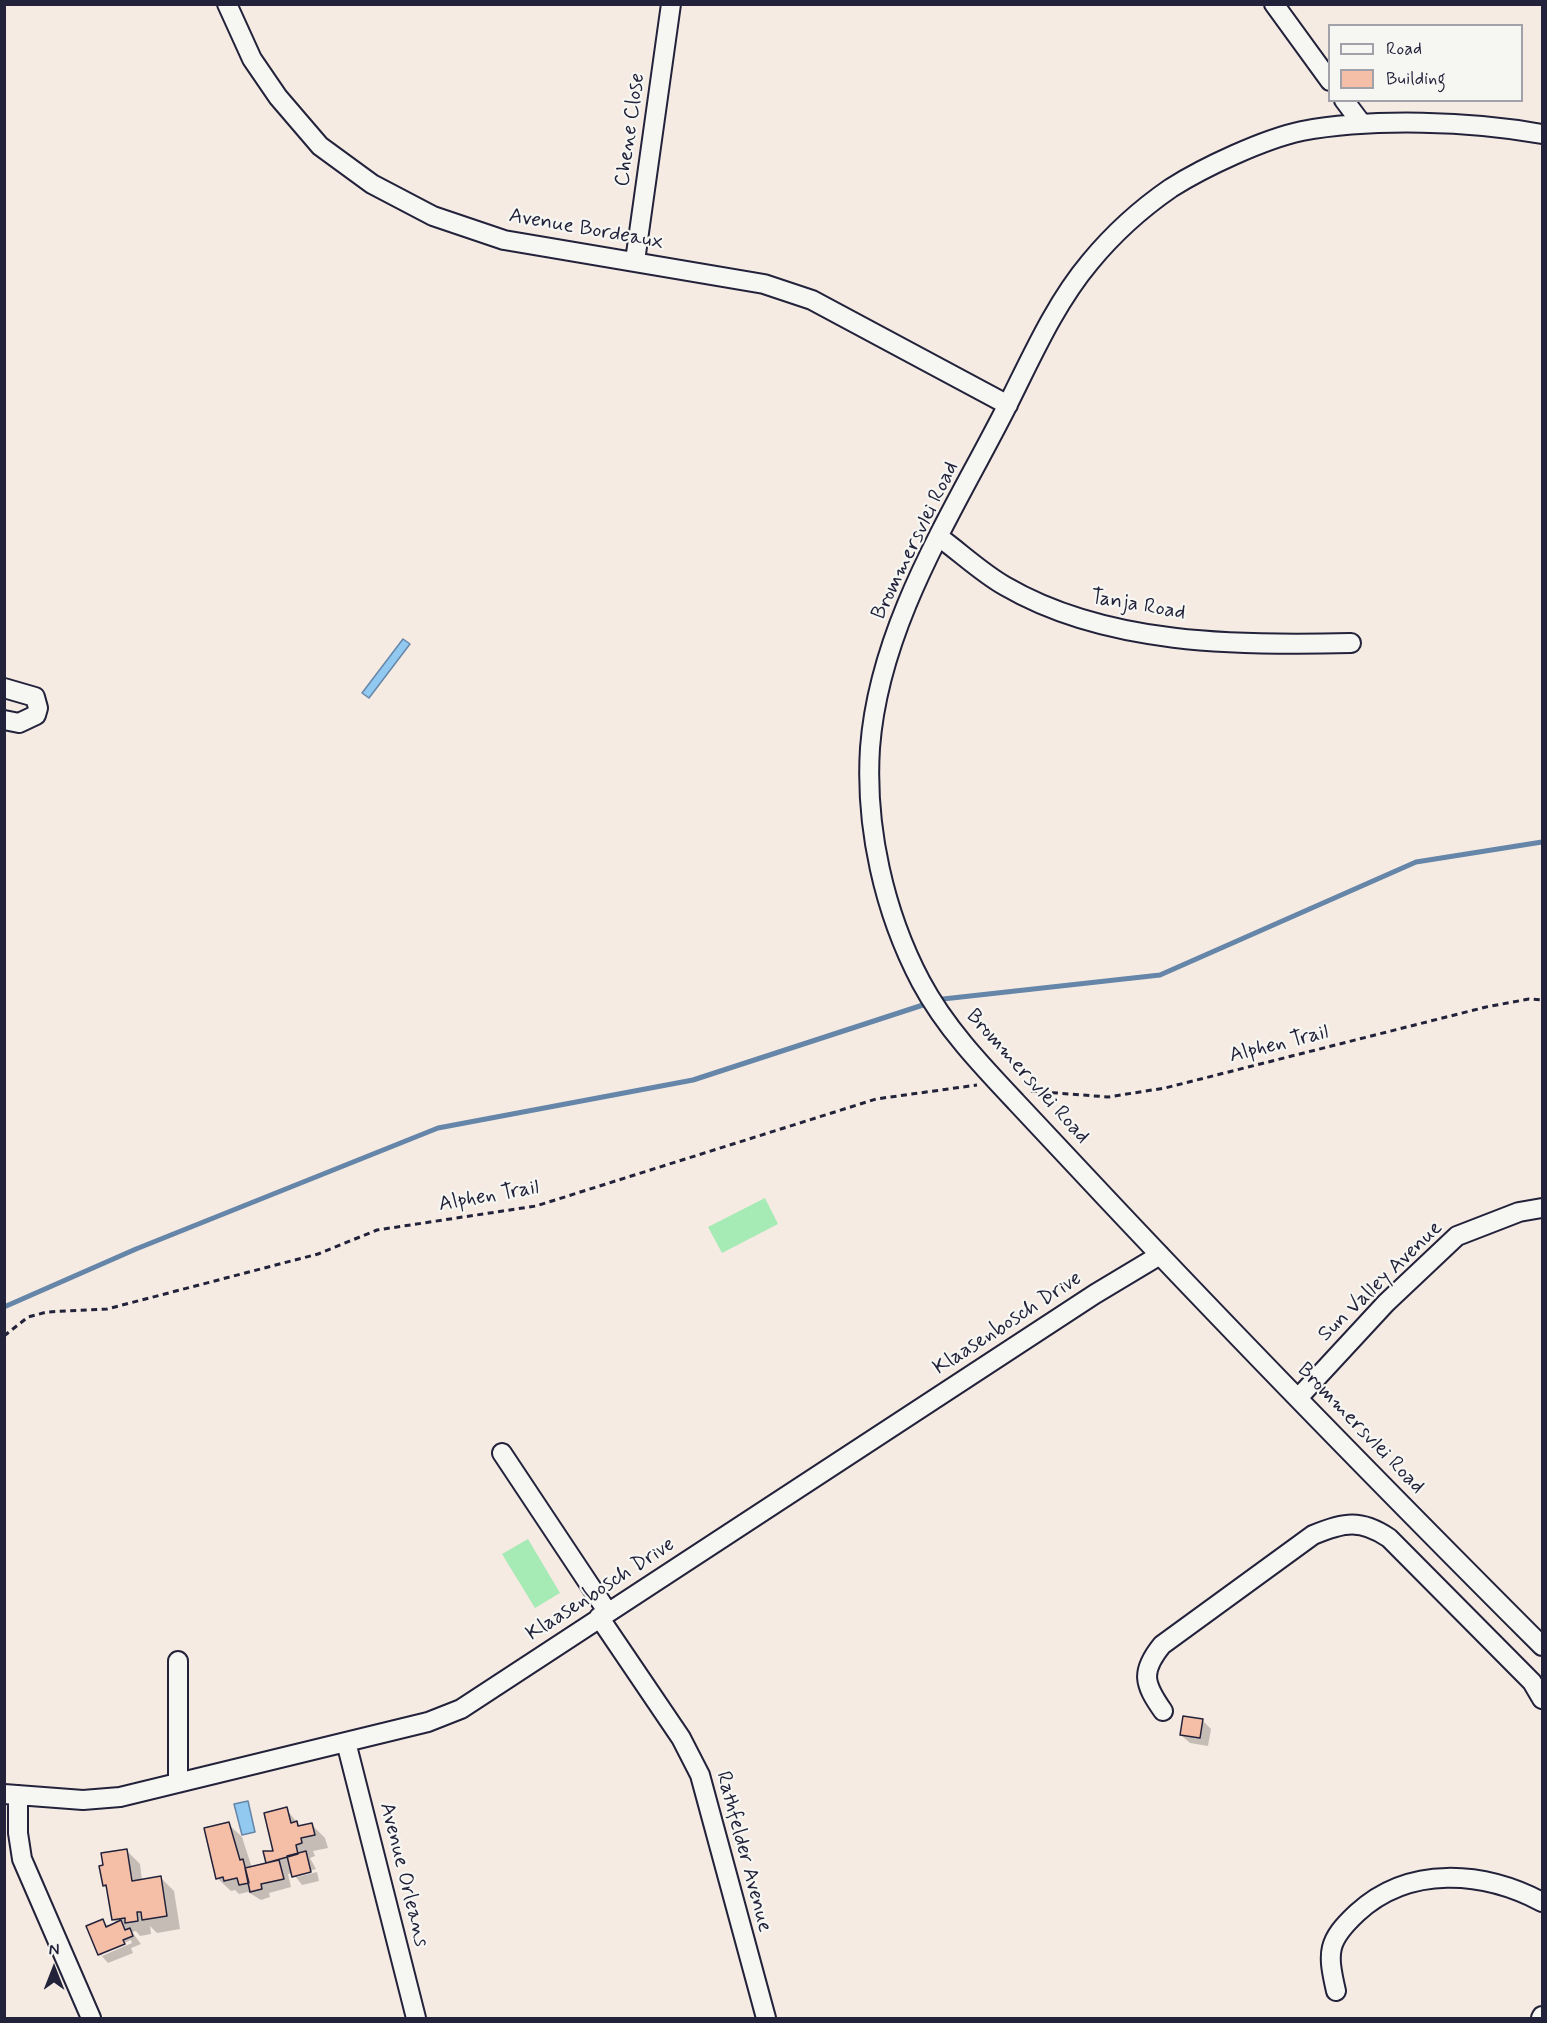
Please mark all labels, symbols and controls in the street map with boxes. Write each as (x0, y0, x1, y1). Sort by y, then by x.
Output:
legend (1328, 24, 1523, 102)
text: Road (1386, 37, 1422, 61)
text: Building (1386, 67, 1446, 91)
street label: Chene Close (611, 72, 651, 188)
street label: Avenue Bordeaux (507, 204, 665, 256)
street label: Brommersvlei Road (867, 458, 965, 624)
street label: Tanja Road (1089, 585, 1187, 627)
street label: Brommersvlei Road (960, 1005, 1094, 1149)
street label: Alphen Trail (1227, 1021, 1331, 1069)
street label: Alphen Trail (437, 1176, 541, 1218)
street label: Sun Valley Avenue (1314, 1216, 1448, 1348)
street label: Klaasenbosch Drive (929, 1267, 1087, 1381)
street label: Brommersvlei Road (1291, 1358, 1429, 1500)
street label: Klaasenbosch Drive (522, 1533, 680, 1647)
street label: Rathfelder Avenue (709, 1769, 777, 1935)
street label: Avenue Orleans (373, 1800, 433, 1950)
north arrow (24, 1939, 84, 1999)
text: N (49, 1940, 59, 1961)

